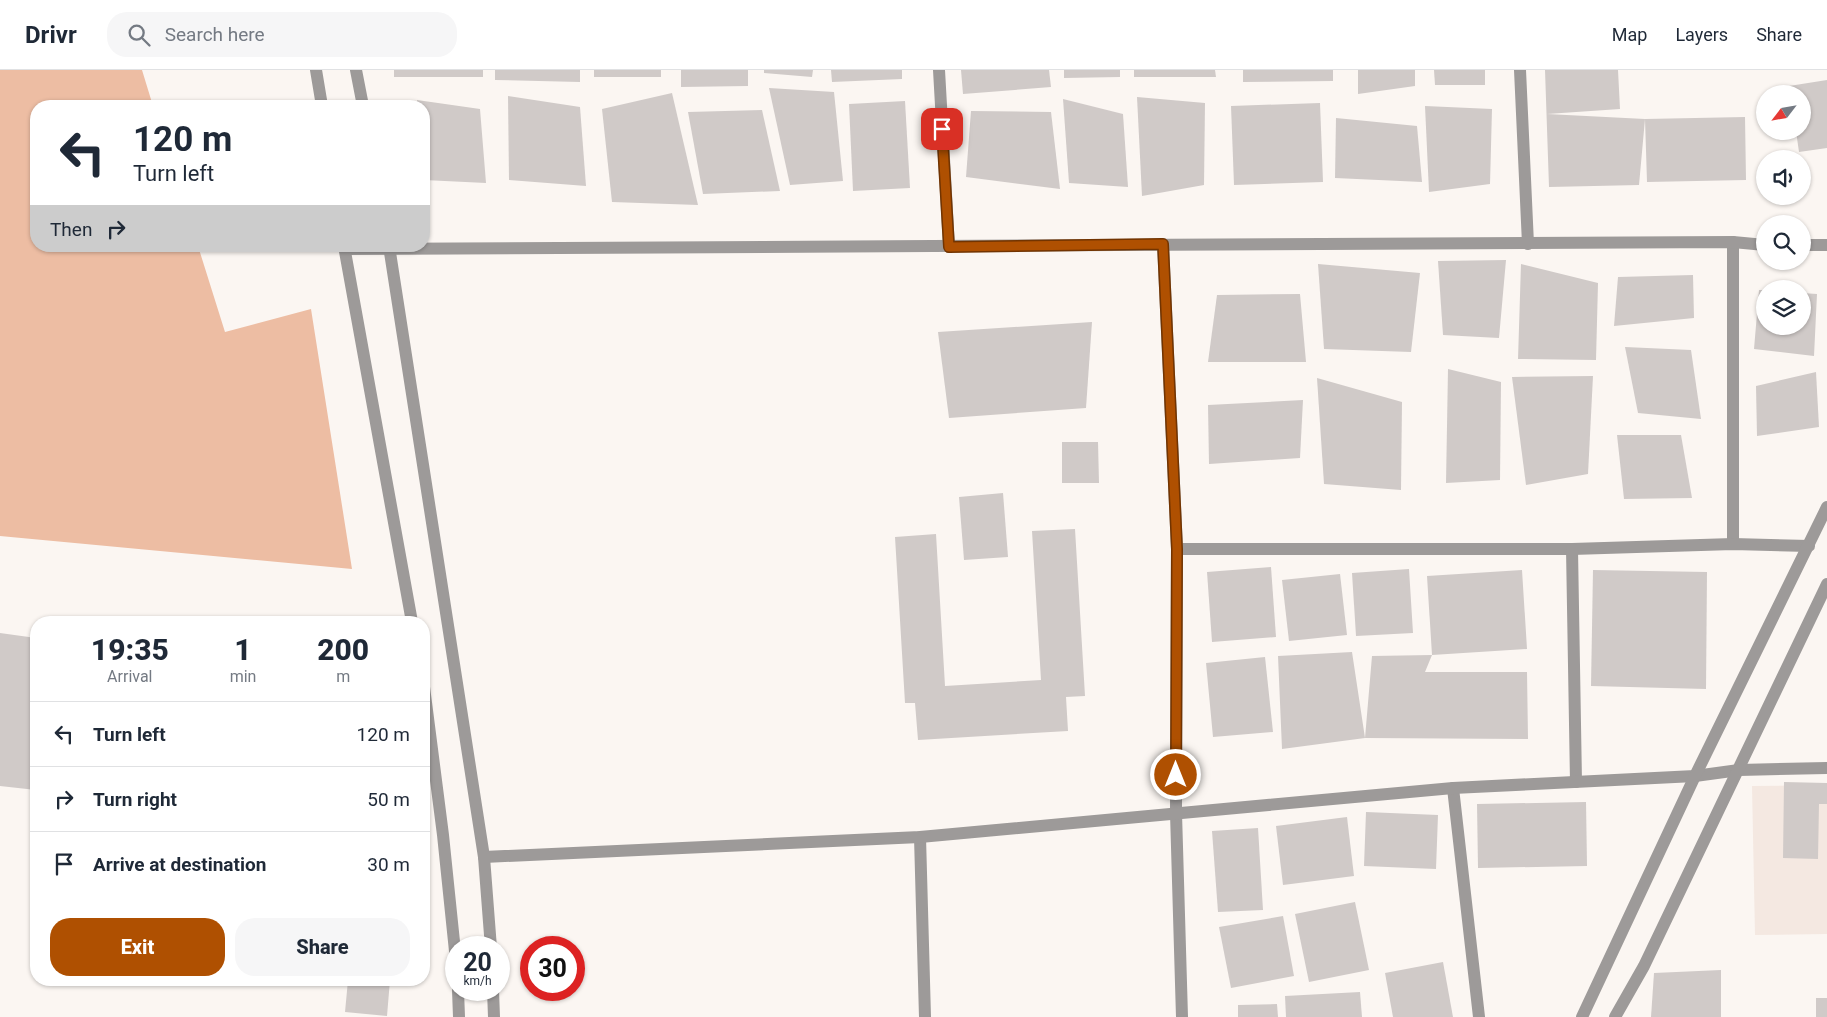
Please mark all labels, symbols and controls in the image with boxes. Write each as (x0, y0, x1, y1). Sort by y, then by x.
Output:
search box (107, 12, 457, 57)
text: Drivr (25, 21, 77, 49)
icon: search (125, 21, 153, 49)
text: Search here (165, 23, 265, 46)
text: Map (1612, 24, 1647, 45)
text: Layers (1675, 24, 1728, 45)
text: Share (1756, 24, 1802, 45)
north arrow (1756, 85, 1811, 140)
map controls (1756, 85, 1811, 335)
pin (921, 108, 963, 150)
icon: arrive (928, 115, 956, 143)
text: 120 m (133, 119, 232, 160)
icon: left (50, 120, 115, 185)
button: sound (1756, 150, 1811, 205)
text: Turn left (133, 161, 214, 186)
icon: right (102, 215, 130, 243)
button: search (1756, 215, 1811, 270)
text: Then (50, 218, 92, 241)
button: layers (1756, 280, 1811, 335)
text: 19:35 (91, 632, 169, 667)
text: 1 (234, 632, 252, 667)
text: 200 (317, 632, 369, 667)
text: Arrival (107, 667, 153, 686)
text: min (230, 667, 256, 686)
text: m (336, 667, 350, 686)
icon: left (50, 720, 78, 748)
text: Turn left (93, 723, 166, 746)
text: 120 m (357, 723, 410, 746)
position arrow (1149, 748, 1201, 800)
icon: right (50, 785, 78, 813)
text: Turn right (93, 788, 177, 811)
text: 50 m (367, 788, 410, 811)
icon: arrive (50, 850, 78, 878)
text: Arrive at destination (93, 853, 266, 876)
text: 30 m (367, 853, 410, 876)
button: Exit (50, 918, 225, 976)
button: Share (235, 918, 410, 976)
speed limit sign: 30 (520, 936, 585, 1001)
text: 20 (463, 948, 492, 977)
text: km/h (463, 974, 492, 988)

